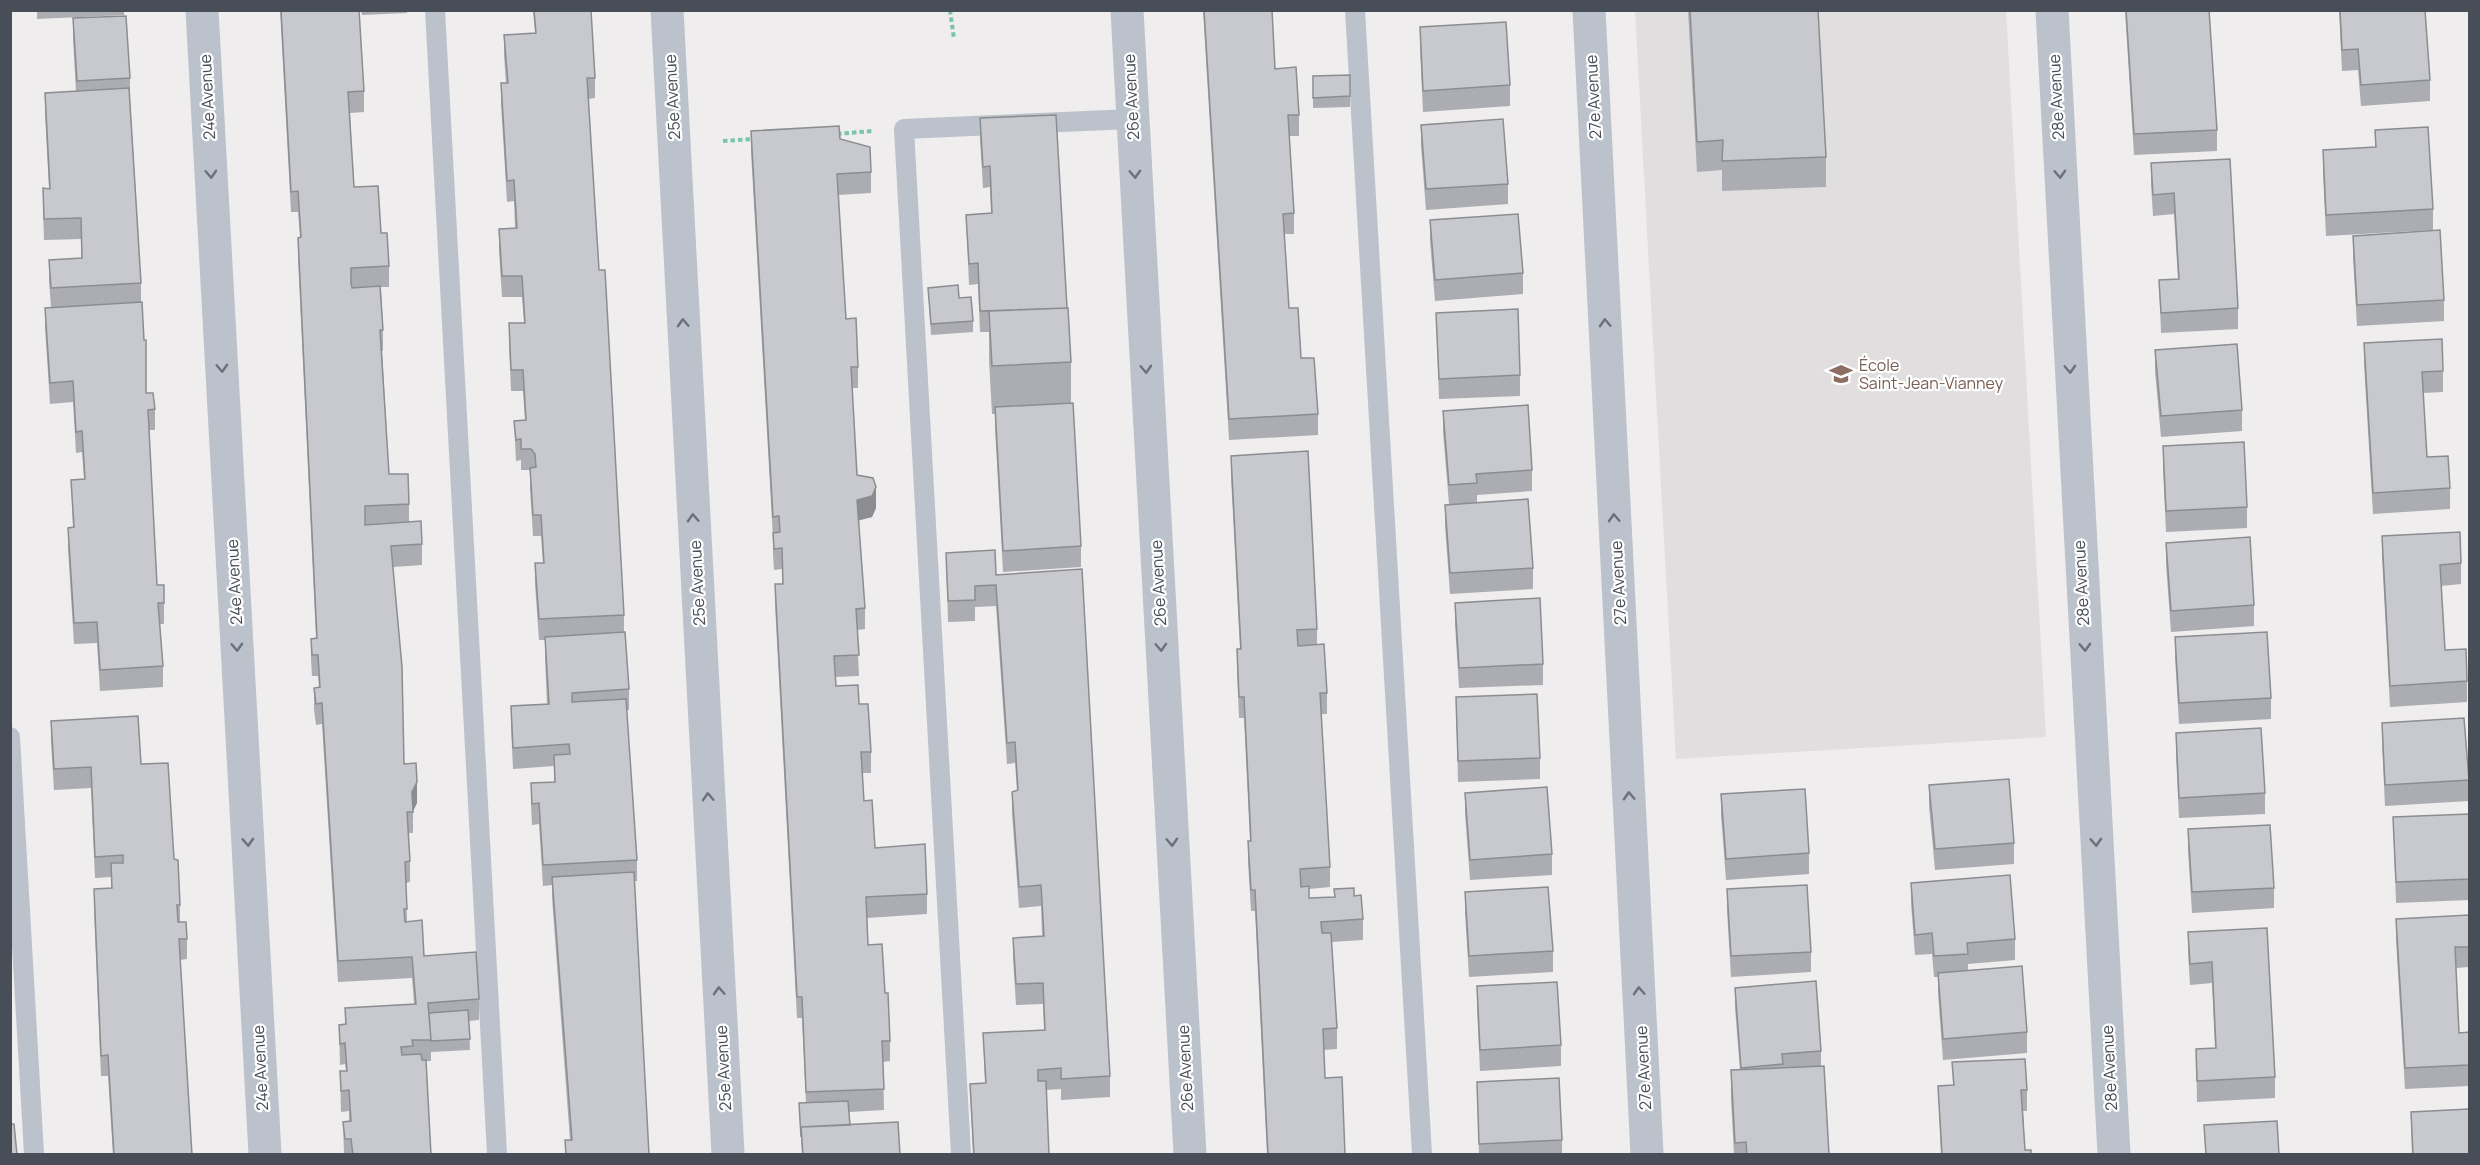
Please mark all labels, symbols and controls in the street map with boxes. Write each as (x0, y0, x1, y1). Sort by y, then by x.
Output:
street label: 26e Avenue (1118, 53, 1144, 141)
street label: 24e Avenue (194, 54, 220, 140)
street label: 25e Avenue (659, 54, 685, 140)
street label: 27e Avenue (1580, 54, 1606, 140)
street label: 28e Avenue (2043, 54, 2069, 140)
one-way arrow (205, 169, 218, 178)
one-way arrow (1128, 169, 1141, 178)
one-way arrow (2053, 169, 2066, 178)
one-way arrow (677, 319, 690, 328)
one-way arrow (1598, 319, 1611, 328)
place label: École Saint-Jean-Vianney (1859, 354, 2004, 394)
school or university icon: École Saint-Jean-Vianney (1828, 361, 1854, 387)
one-way arrow (215, 364, 228, 373)
one-way arrow (1139, 364, 1152, 373)
one-way arrow (2064, 364, 2077, 373)
one-way arrow (687, 513, 700, 522)
one-way arrow (1608, 513, 1621, 522)
street label: 24e Avenue (221, 539, 247, 625)
street label: 26e Avenue (1145, 539, 1171, 627)
street label: 25e Avenue (684, 540, 710, 626)
street label: 27e Avenue (1605, 540, 1631, 626)
street label: 28e Avenue (2068, 540, 2094, 626)
one-way arrow (230, 643, 243, 652)
one-way arrow (1155, 643, 1168, 652)
one-way arrow (2078, 643, 2091, 652)
one-way arrow (702, 792, 715, 801)
one-way arrow (1622, 792, 1635, 801)
one-way arrow (241, 837, 254, 846)
one-way arrow (1166, 837, 1179, 846)
one-way arrow (2089, 837, 2102, 846)
one-way arrow (713, 987, 726, 996)
one-way arrow (1632, 987, 1645, 996)
street label: 26e Avenue (1172, 1024, 1198, 1112)
street label: 24e Avenue (247, 1025, 273, 1111)
street label: 25e Avenue (710, 1025, 736, 1111)
street label: 27e Avenue (1630, 1025, 1656, 1111)
street label: 28e Avenue (2096, 1025, 2122, 1111)

